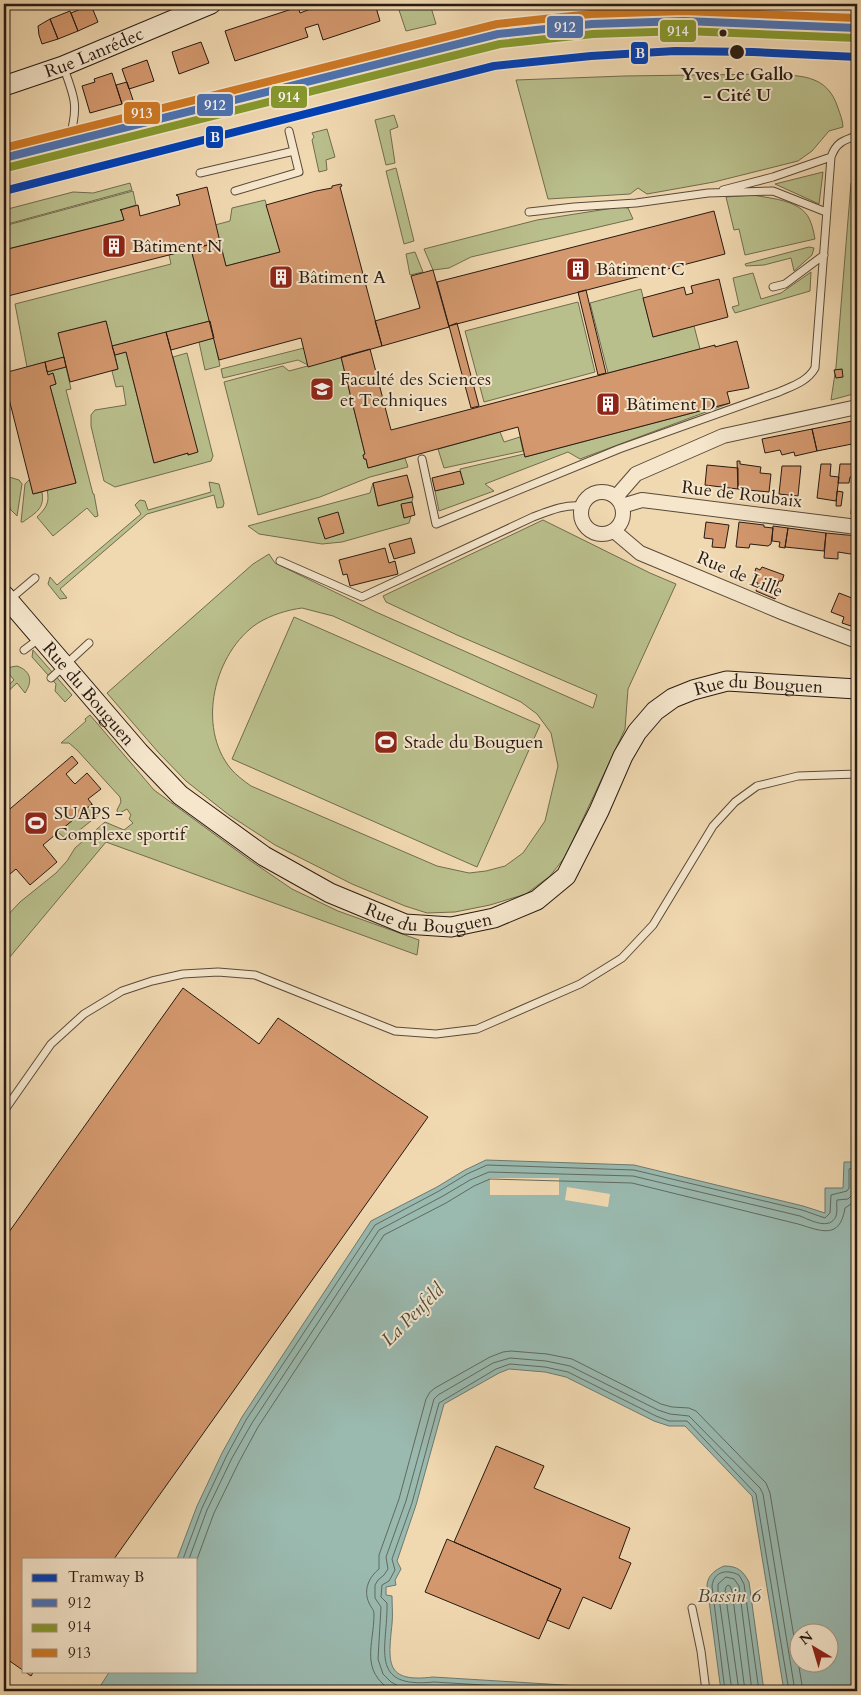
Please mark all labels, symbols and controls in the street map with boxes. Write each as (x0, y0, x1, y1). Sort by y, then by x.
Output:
line badge: 912 (546, 15, 584, 39)
text: 912 (554, 18, 576, 37)
line badge: 914 (659, 19, 697, 43)
street label: Rue Lanrédec (41, 22, 148, 84)
text: 914 (667, 22, 689, 41)
unlabelled marker (718, 28, 728, 38)
line badge: B (630, 41, 649, 65)
marker: Yves Le Gallo - Cité U (728, 43, 746, 61)
text: B (635, 44, 645, 63)
place label: Yves Le Gallo - Cité U (681, 62, 793, 108)
line badge: 914 (270, 85, 308, 109)
text: 914 (278, 88, 300, 107)
line badge: 912 (196, 93, 234, 117)
text: 912 (204, 96, 226, 115)
line badge: 913 (123, 101, 161, 125)
text: 913 (131, 104, 153, 123)
line badge: B (205, 125, 224, 149)
text: B (210, 128, 220, 147)
building icon: Bâtiment N (101, 233, 127, 259)
place label: Bâtiment N (132, 234, 223, 259)
building icon: Bâtiment C (565, 256, 591, 282)
place label: Bâtiment C (596, 257, 685, 282)
building icon: Bâtiment A (268, 264, 294, 290)
place label: Bâtiment A (298, 265, 386, 290)
place label: Faculté des Sciences et Techniques (340, 367, 491, 413)
school or university icon: Faculté des Sciences et Techniques (309, 376, 335, 402)
building icon: Bâtiment D (595, 391, 621, 417)
place label: Bâtiment D (626, 392, 716, 417)
street label: Rue de Roubaix (680, 475, 804, 514)
street label: Rue de Lille (693, 545, 787, 604)
street label: Rue du Bouguen (37, 636, 141, 752)
street label: Rue du Bouguen (691, 669, 825, 702)
sports icon: Stade du Bouguen (373, 729, 399, 755)
place label: Stade du Bouguen (404, 730, 544, 755)
place label: SUAPS - Complexe sportif (54, 801, 189, 847)
sports icon: SUAPS - Complexe sportif (23, 810, 49, 836)
street label: Rue du Bouguen (361, 897, 495, 940)
water label: La Penfeld (376, 1277, 450, 1352)
legend (22, 1558, 198, 1672)
text: Tramway B (68, 1567, 144, 1587)
water label: Bassin 6 (697, 1583, 763, 1609)
text: 912 (68, 1593, 91, 1613)
text: 914 (68, 1617, 91, 1637)
north arrow (788, 1622, 838, 1672)
text: N (796, 1627, 817, 1649)
text: 913 (68, 1643, 91, 1663)

